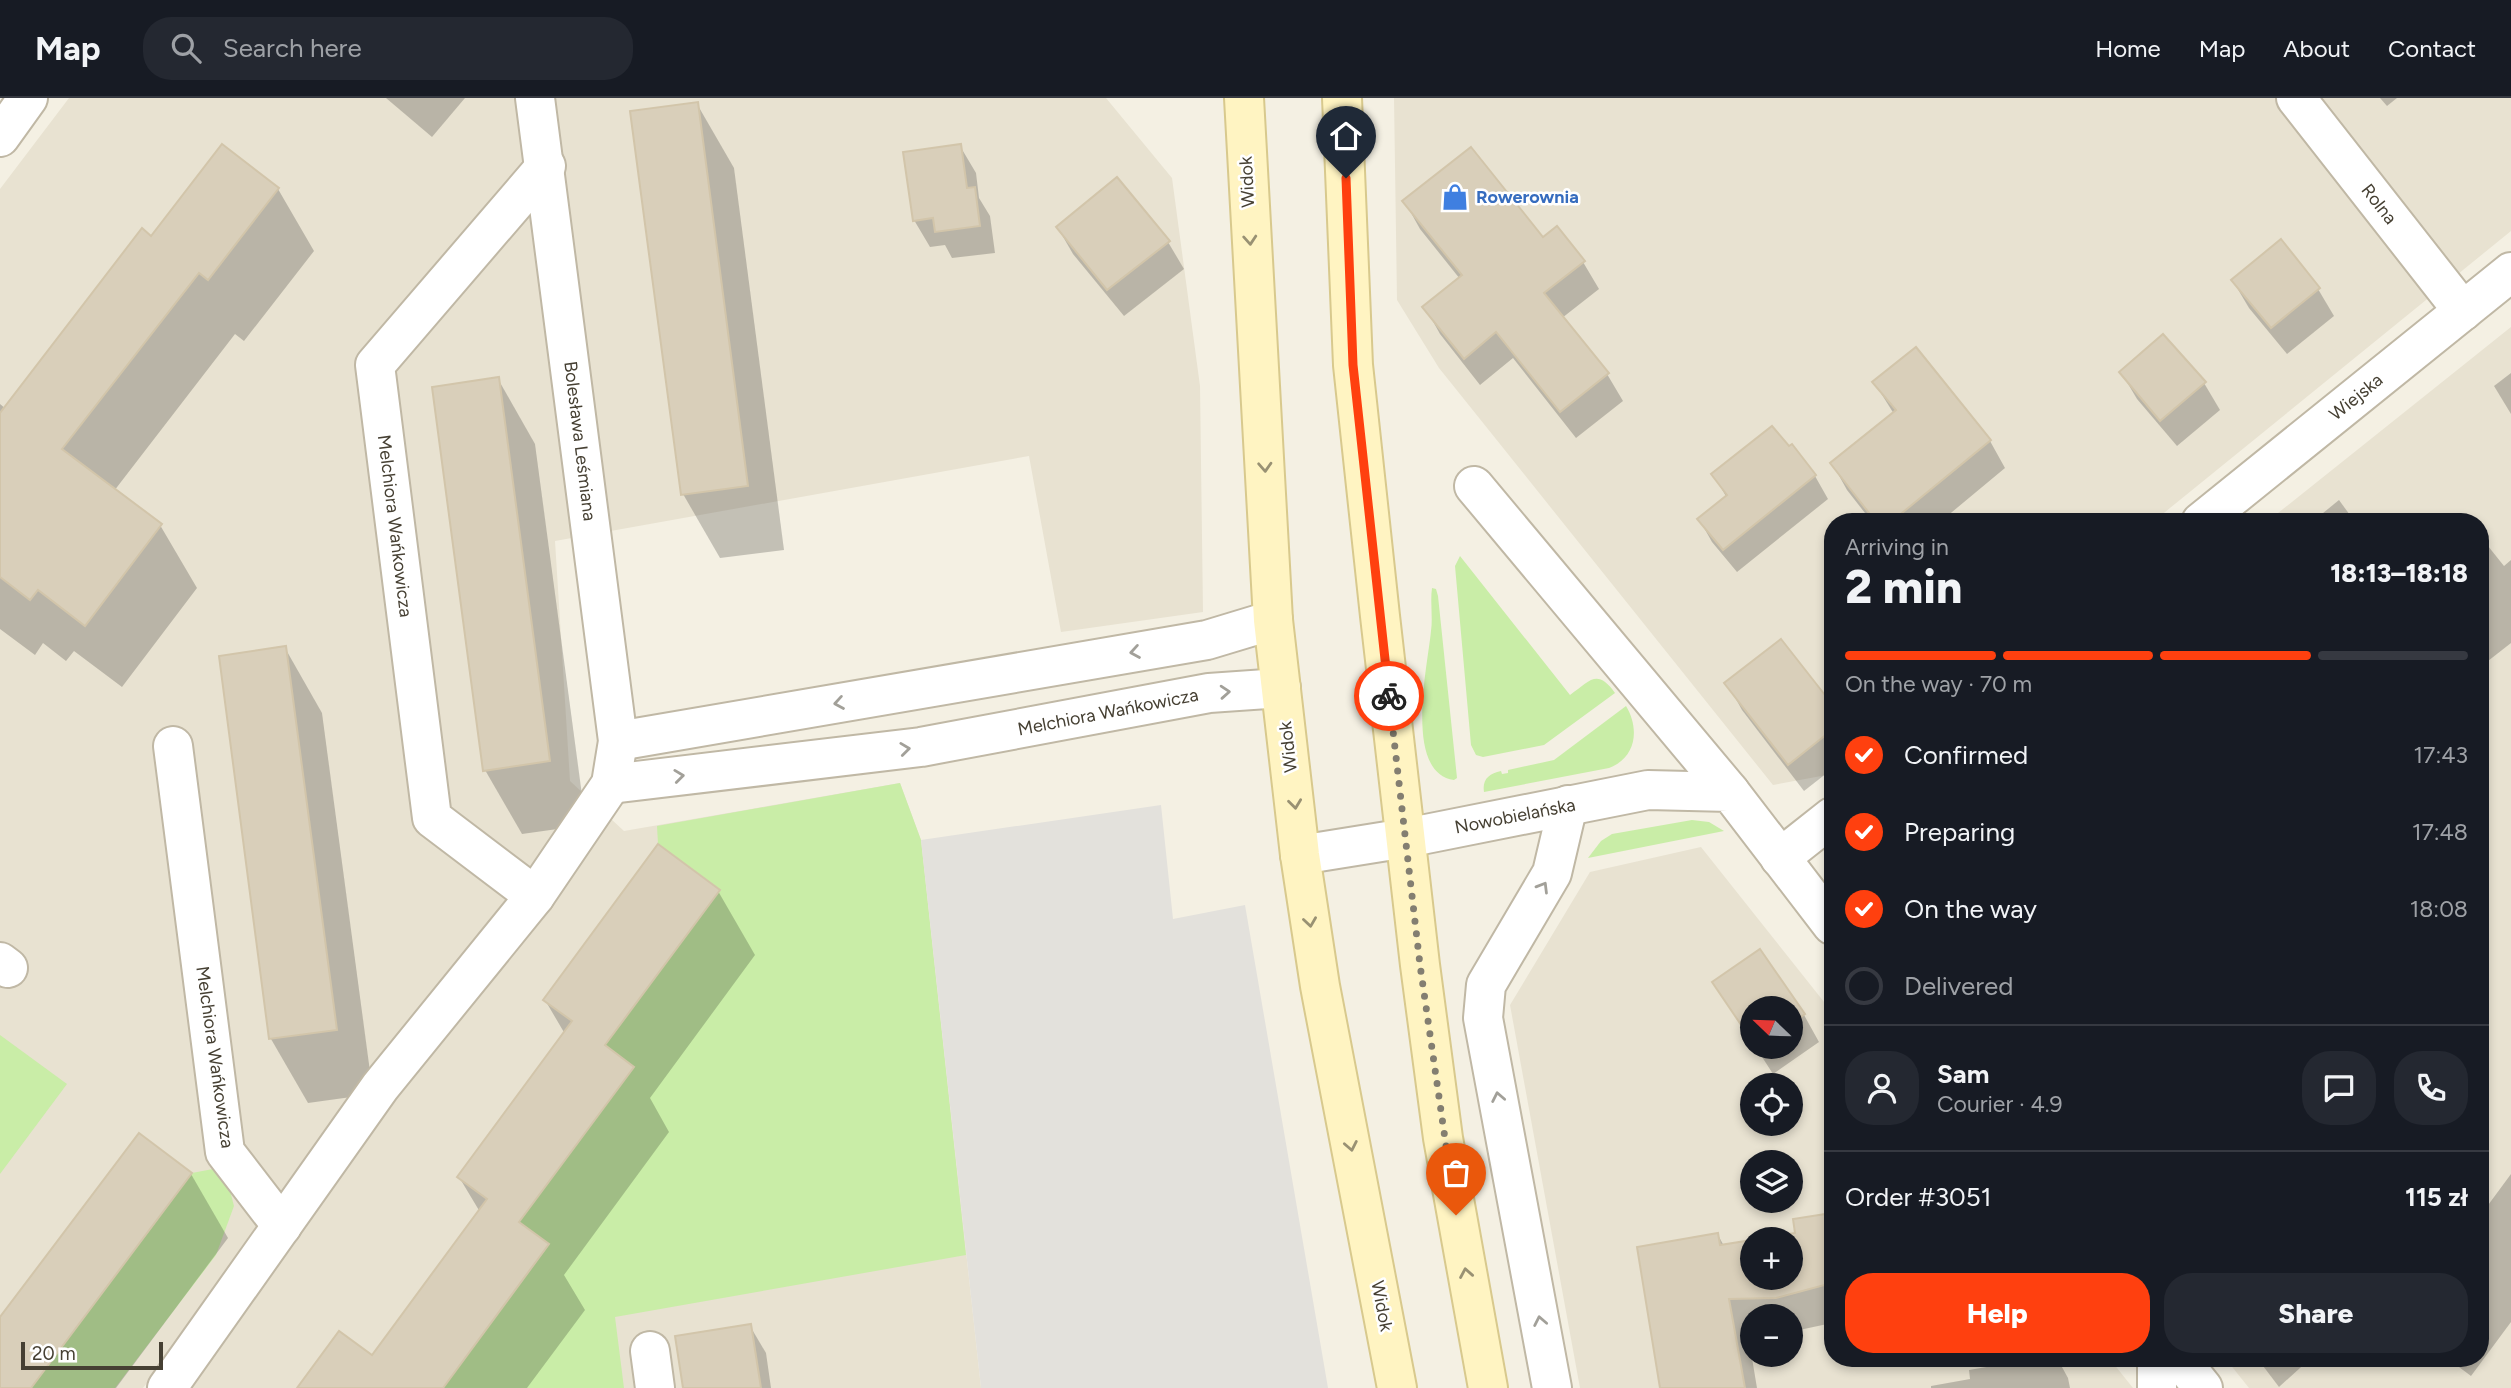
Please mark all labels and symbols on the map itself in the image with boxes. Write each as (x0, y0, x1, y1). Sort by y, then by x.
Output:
pin (1316, 106, 1376, 178)
street label: Widok (1235, 156, 1259, 208)
street label: Rolna (2357, 180, 2401, 228)
shop icon: Rowerownia (1440, 182, 1470, 212)
place label: Rowerownia (1476, 186, 1579, 208)
one-way arrow (1243, 234, 1258, 245)
street label: Bolesława Leśmiana (559, 360, 601, 522)
street label: Wiejska (2325, 369, 2387, 425)
street label: Melchiora Wańkowicza (373, 434, 417, 618)
one-way arrow (1257, 461, 1272, 472)
one-way arrow (1129, 644, 1141, 659)
courier (1354, 661, 1424, 731)
street label: Melchiora Wańkowicza (1016, 684, 1200, 740)
one-way arrow (1220, 685, 1231, 700)
one-way arrow (833, 695, 845, 710)
street label: Widok (1274, 720, 1302, 774)
one-way arrow (899, 742, 911, 757)
one-way arrow (673, 769, 685, 784)
street label: Nowobielańska (1453, 794, 1577, 838)
one-way arrow (1287, 798, 1302, 810)
one-way arrow (1535, 882, 1548, 895)
one-way arrow (1303, 916, 1318, 928)
street label: Melchiora Wańkowicza (191, 965, 239, 1149)
north arrow (1740, 996, 1802, 1059)
one-way arrow (1491, 1091, 1506, 1103)
one-way arrow (1342, 1140, 1357, 1152)
pin (1426, 1143, 1486, 1215)
one-way arrow (1460, 1267, 1475, 1279)
street label: Widok (1366, 1279, 1398, 1333)
one-way arrow (1533, 1315, 1548, 1327)
scale bar (21, 1339, 163, 1371)

